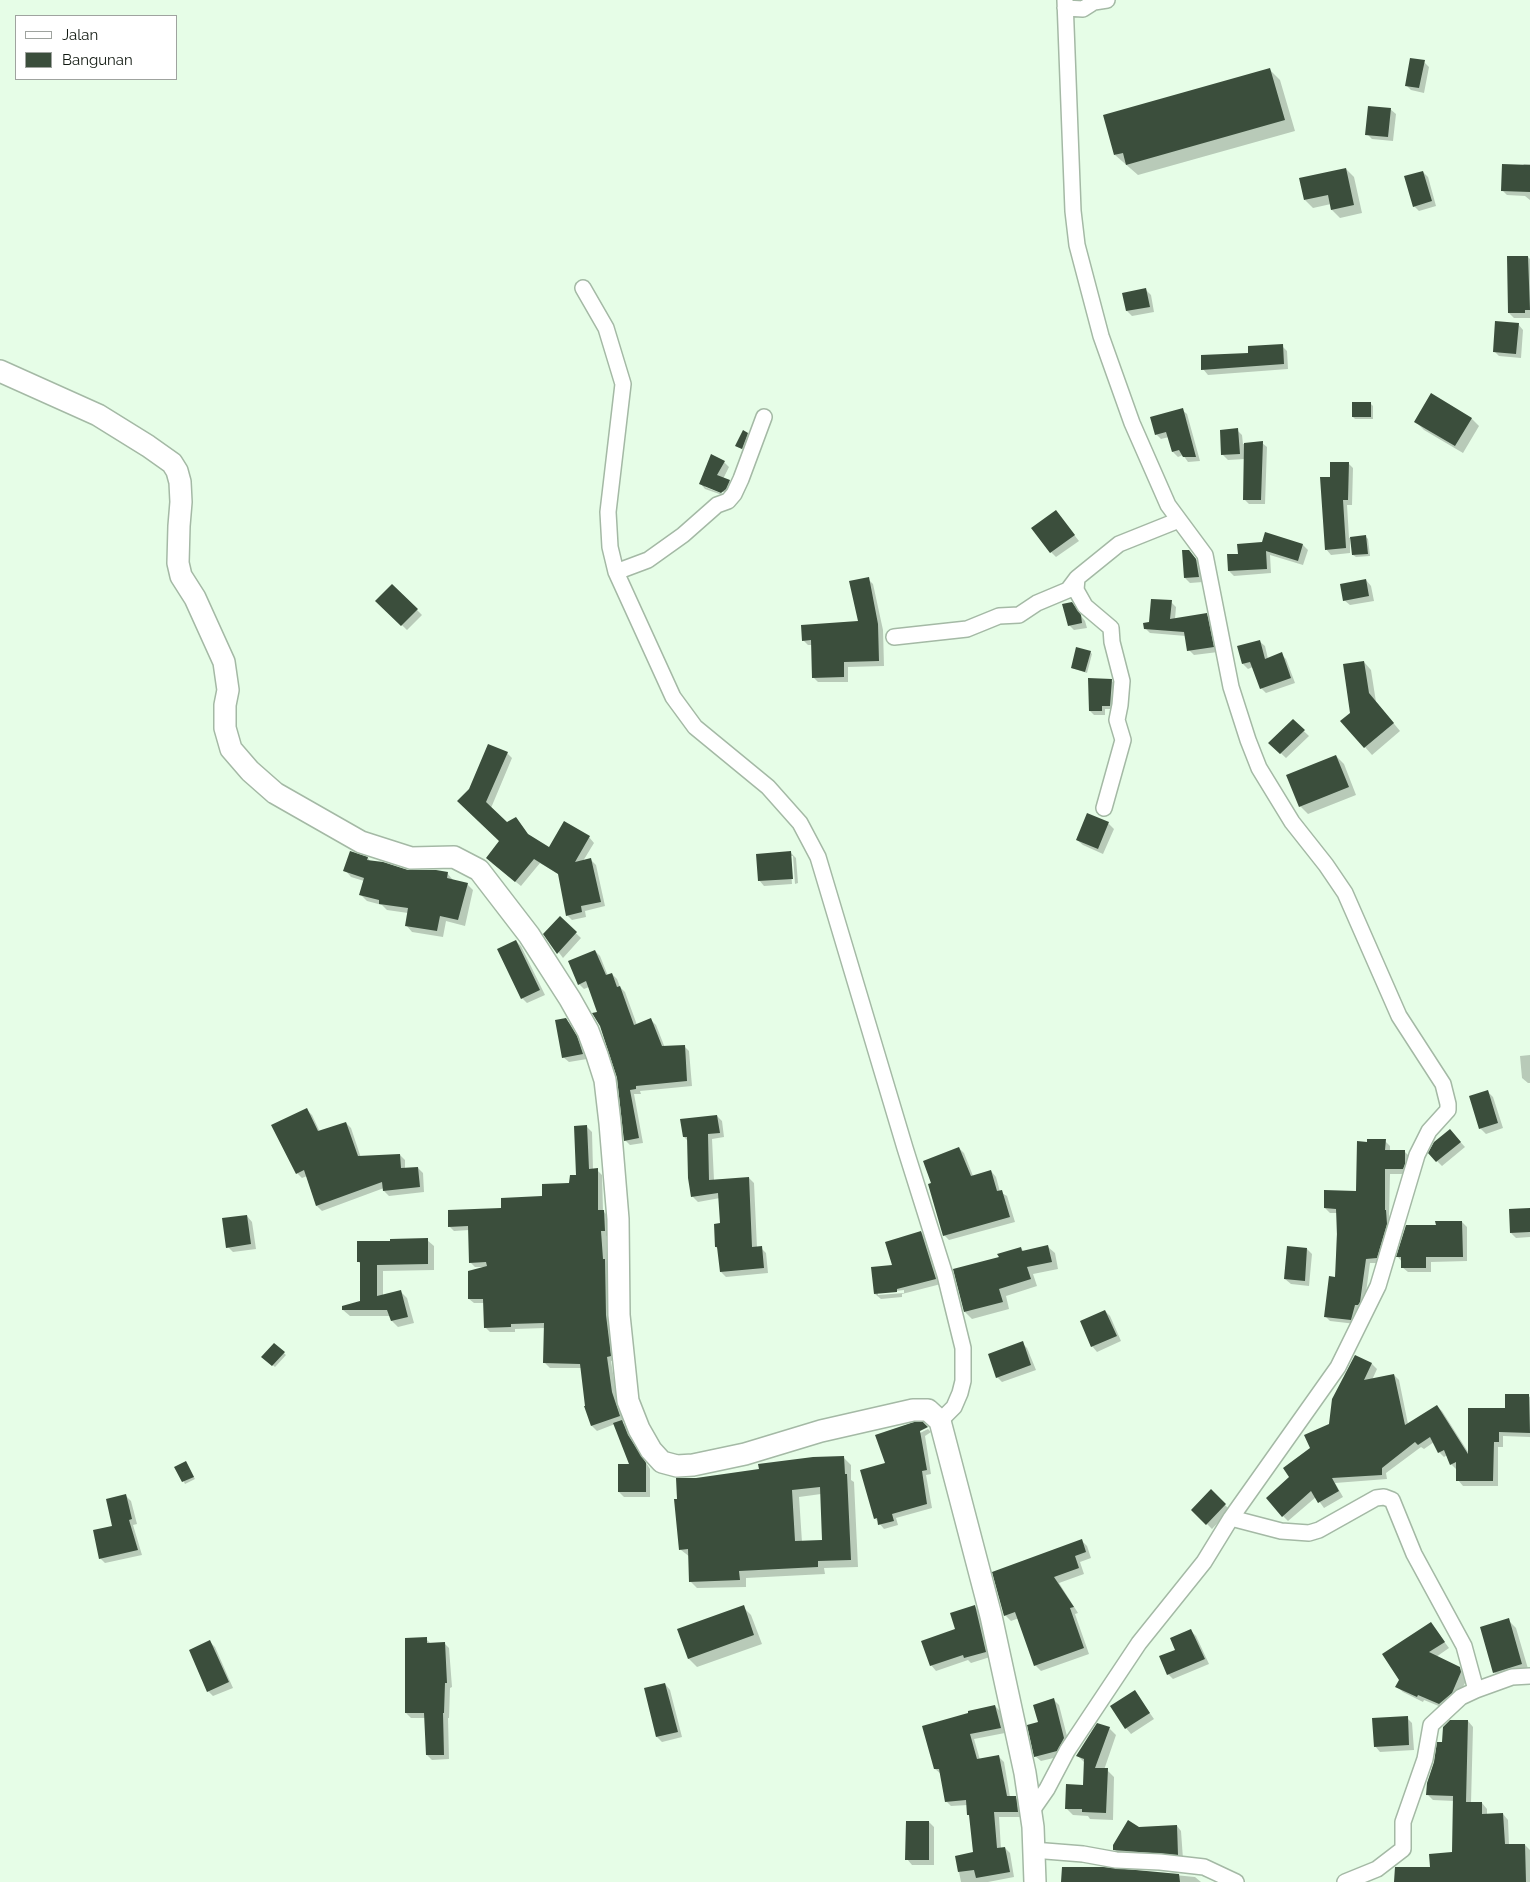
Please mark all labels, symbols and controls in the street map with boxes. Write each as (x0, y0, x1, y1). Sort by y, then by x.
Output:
legend (15, 15, 178, 80)
text: Jalan (62, 26, 98, 44)
text: Bangunan (62, 51, 133, 69)

